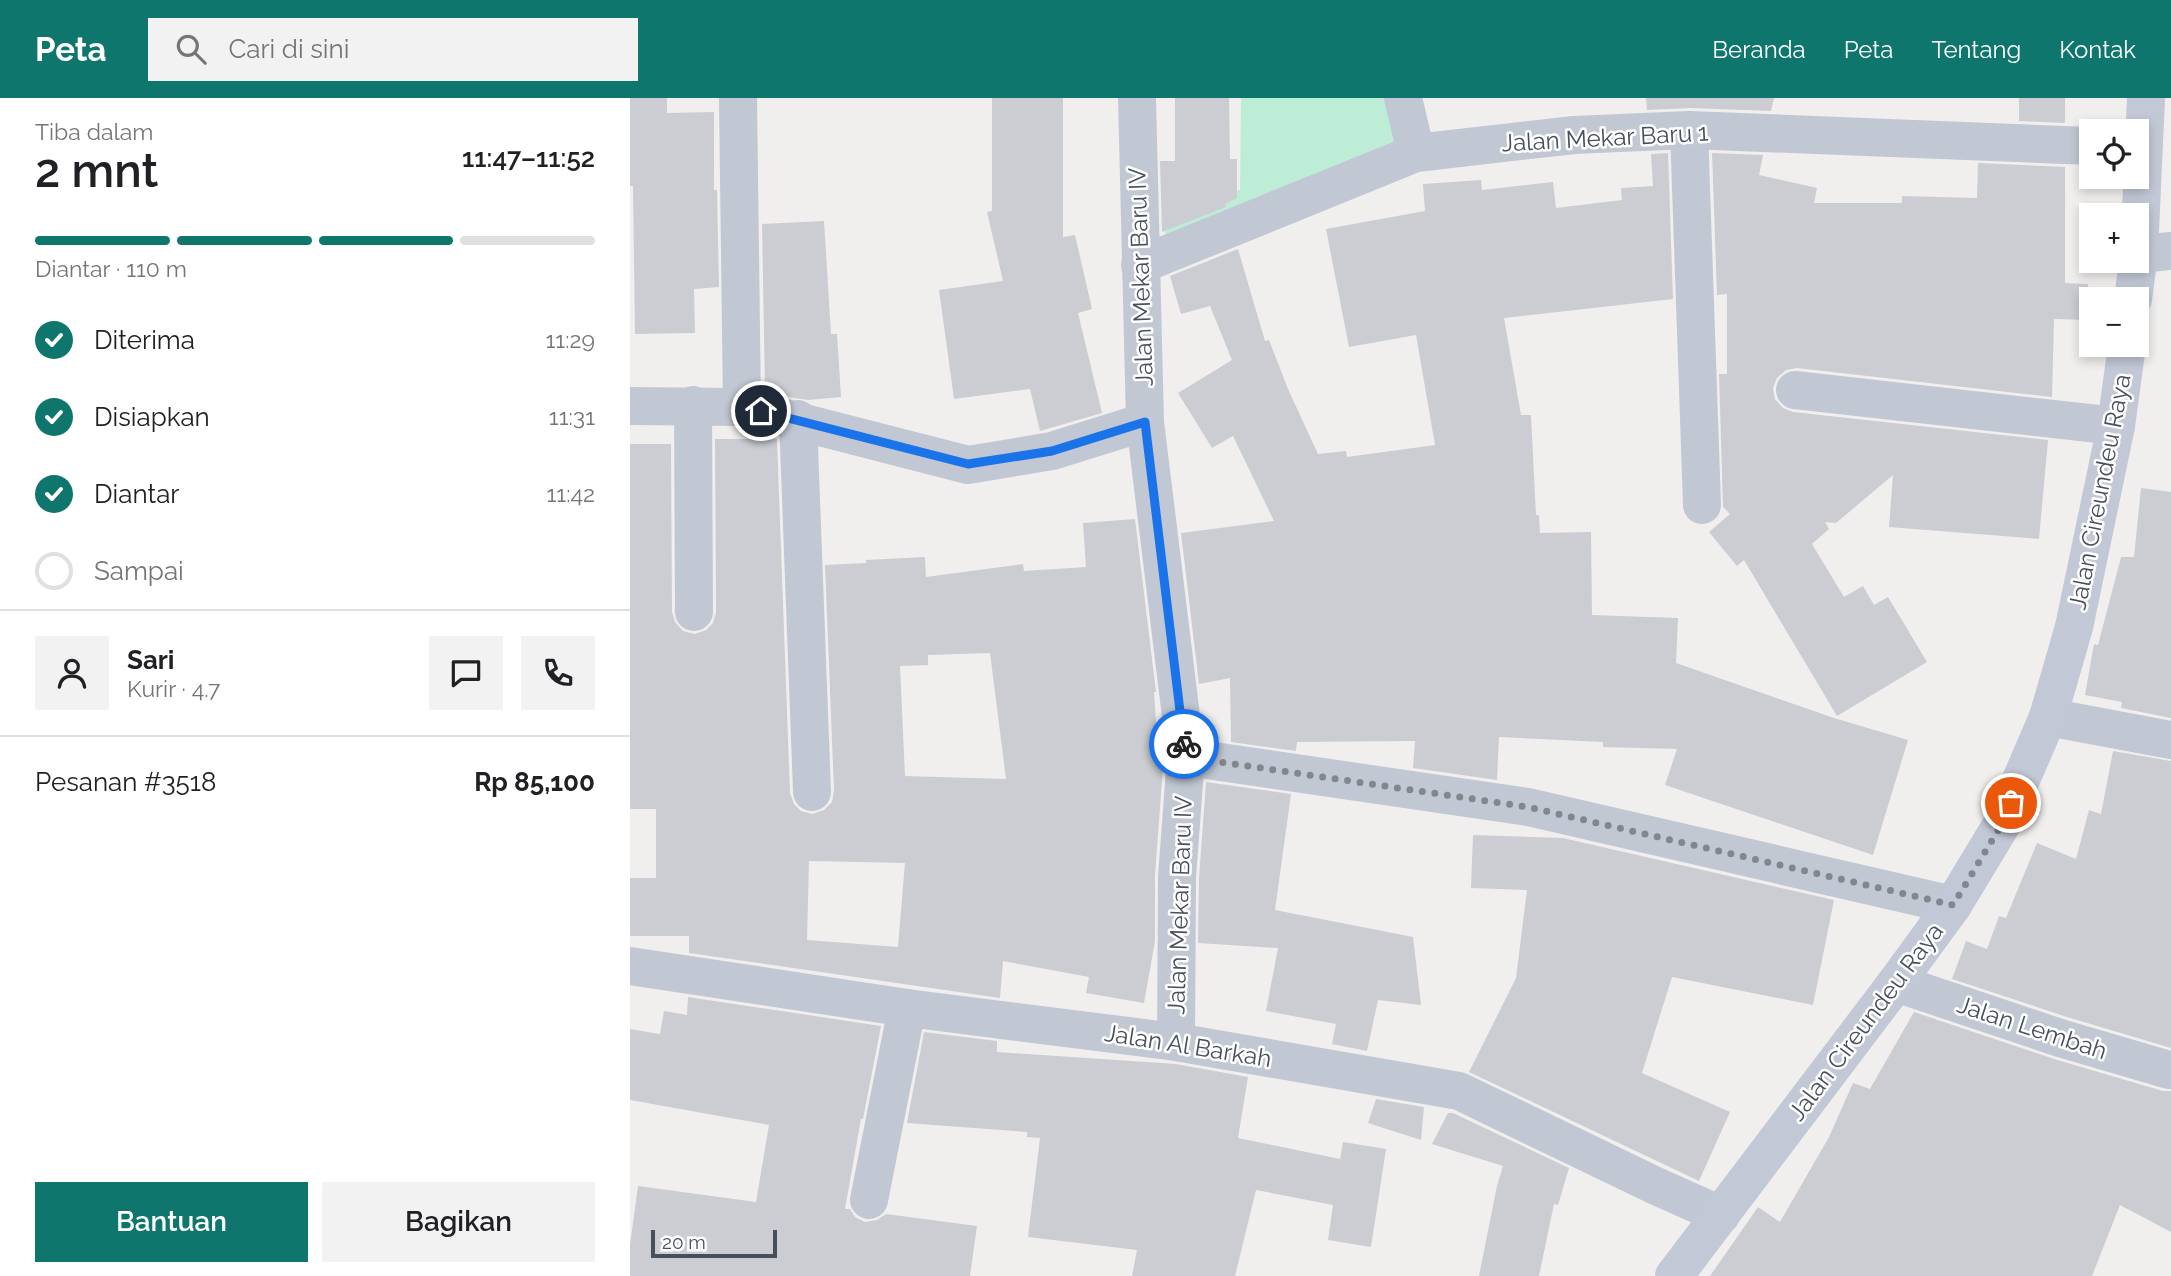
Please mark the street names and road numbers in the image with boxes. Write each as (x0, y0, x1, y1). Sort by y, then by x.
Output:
street label: Jalan Mekar Baru 1 (1501, 118, 1709, 157)
street label: Jalan Mekar Baru IV (1122, 167, 1159, 387)
street label: Jalan Cireundeu Raya (2062, 372, 2137, 612)
street label: Jalan Mekar Baru IV (1161, 795, 1198, 1015)
street label: Jalan Cireundeu Raya (1782, 917, 1949, 1126)
street label: Jalan Lembah (1954, 990, 2111, 1065)
street label: Jalan Al Barkah (1102, 1018, 1274, 1073)

